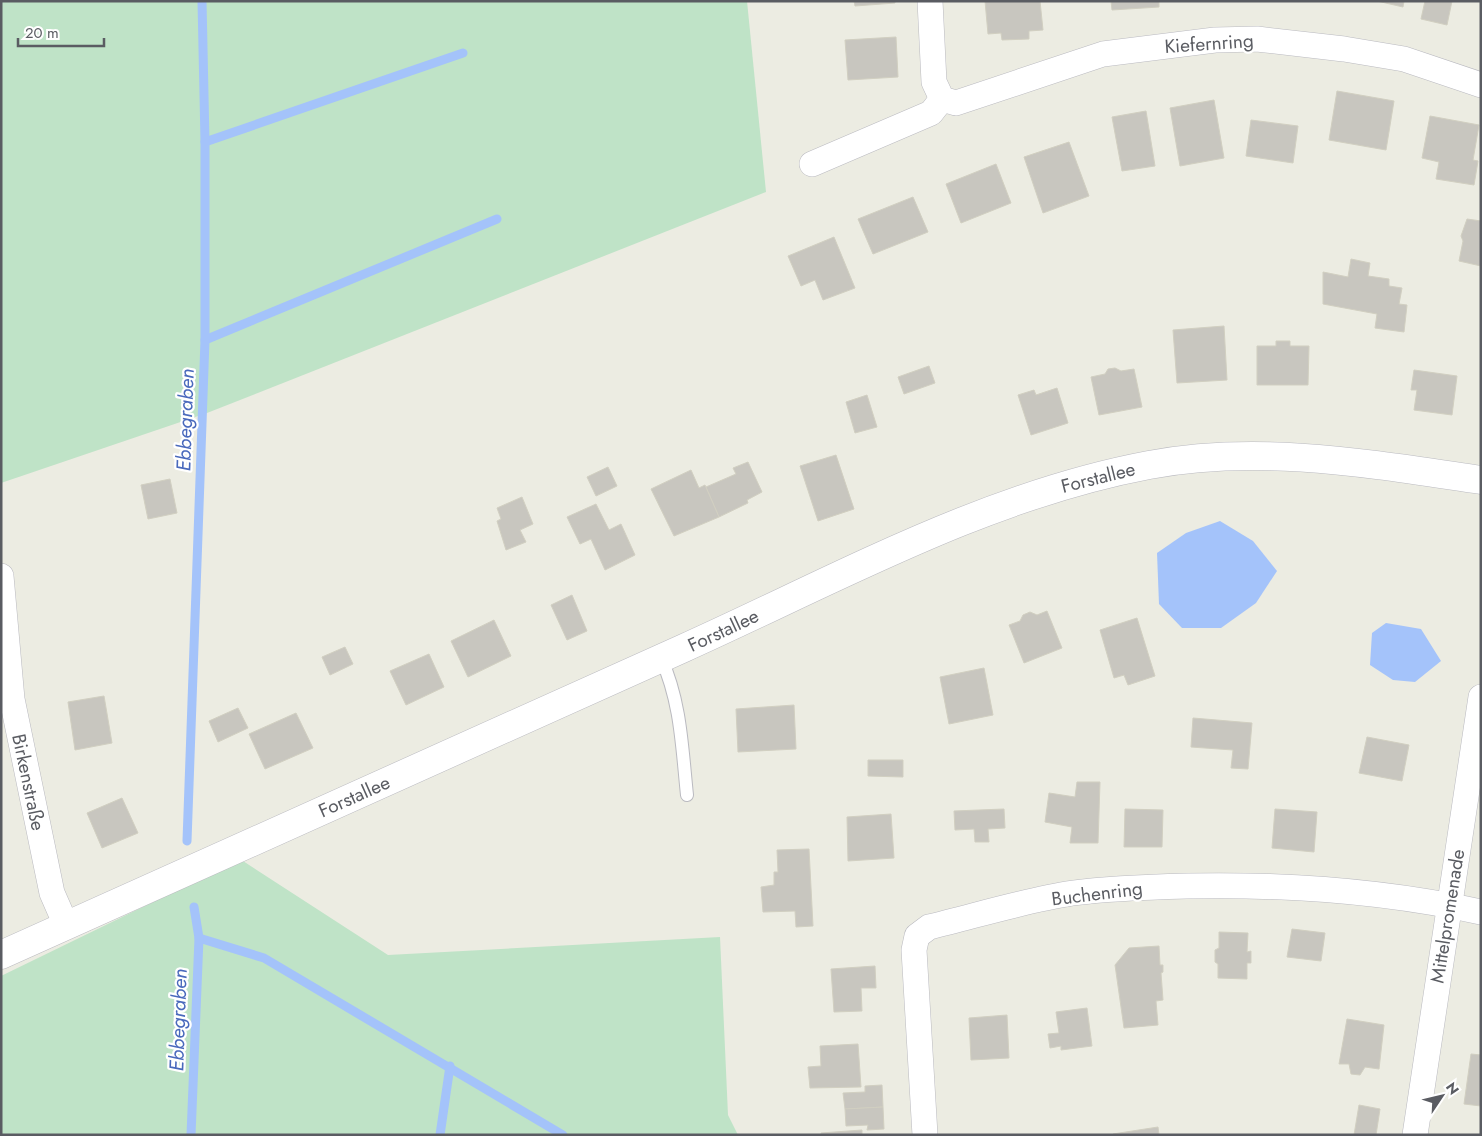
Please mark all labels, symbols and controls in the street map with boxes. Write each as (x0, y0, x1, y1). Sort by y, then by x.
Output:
scale bar (18, 15, 104, 47)
text: 20 m (25, 22, 59, 44)
street label: Kiefernring (1163, 27, 1255, 60)
water label: Ebbegraben (169, 368, 202, 472)
street label: Forstallee (1058, 455, 1138, 500)
street label: Forstallee (683, 602, 763, 659)
street label: Birkenstraße (5, 731, 52, 833)
street label: Forstallee (314, 769, 394, 824)
street label: Mittelpromenade (1424, 847, 1471, 985)
street label: Buchenring (1050, 875, 1144, 912)
water label: Ebbegraben (162, 968, 195, 1072)
north arrow (1417, 1071, 1467, 1121)
text: N (1441, 1078, 1464, 1099)

